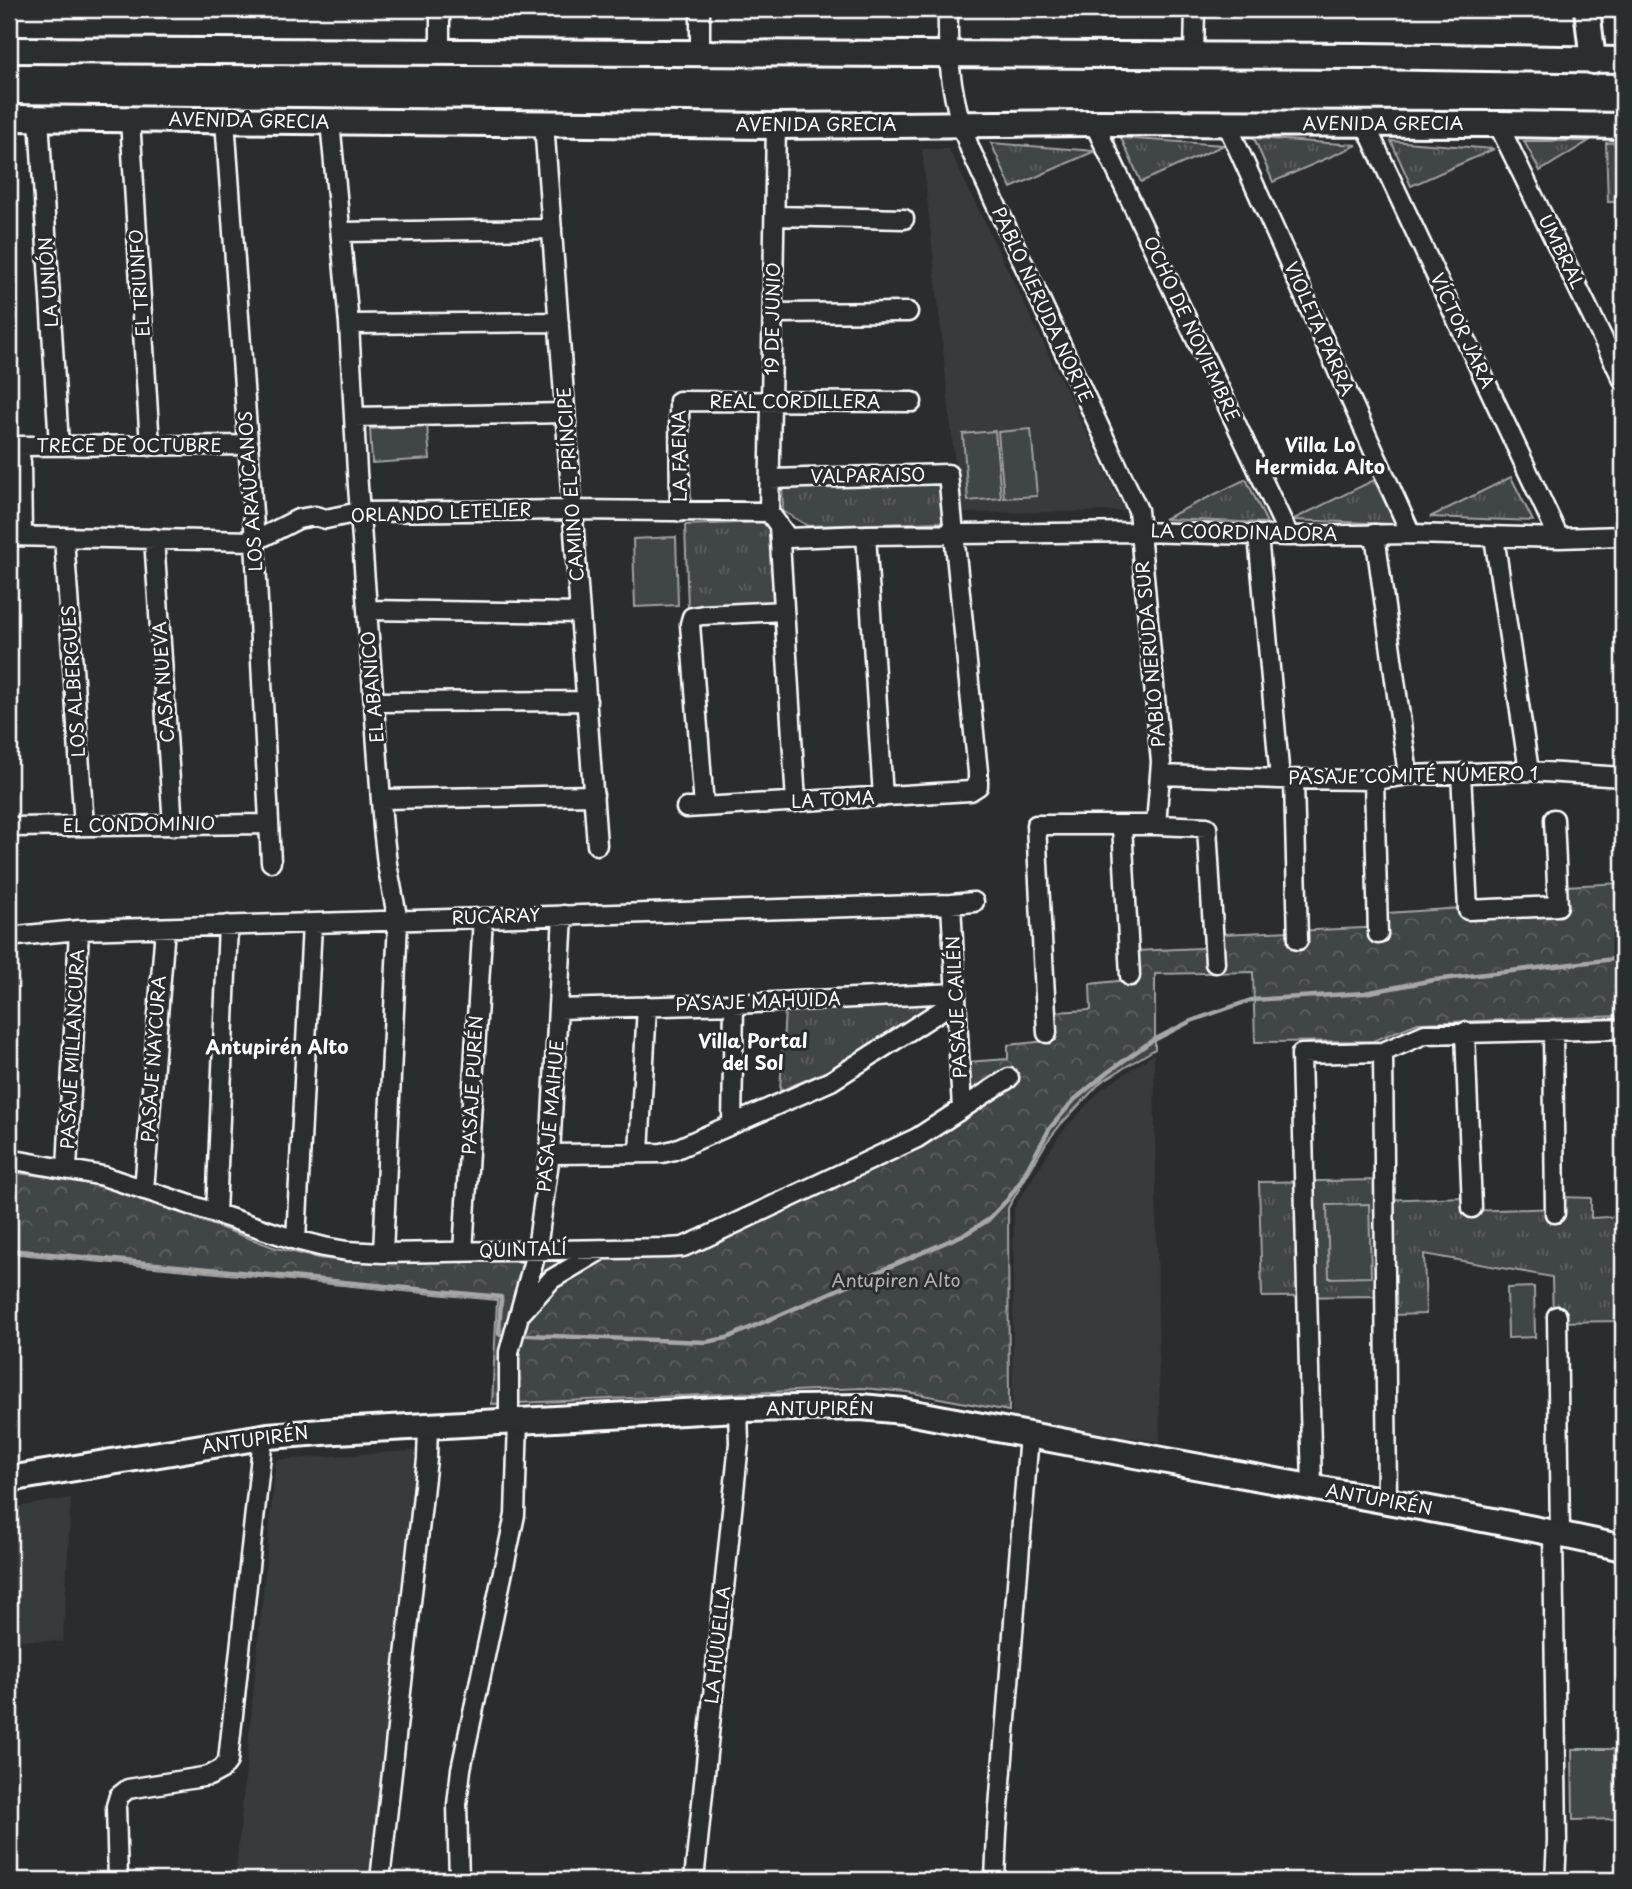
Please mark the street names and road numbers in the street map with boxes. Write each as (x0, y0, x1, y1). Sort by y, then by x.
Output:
street label: AVENIDA GRECIA (168, 105, 330, 134)
street label: AVENIDA GRECIA (1303, 109, 1464, 136)
street label: AVENIDA GRECIA (736, 110, 897, 137)
street label: PABLO NERUDA NORTE (986, 202, 1101, 407)
street label: UMBRAL (1533, 210, 1592, 293)
street label: EL TRIUNFO (121, 228, 156, 338)
street label: OCHO DE NOVIEMBRE (1137, 231, 1247, 426)
street label: LA UNIÓN (31, 236, 64, 328)
street label: VIOLETA PARRA (1279, 257, 1362, 400)
street label: 19 DE JUNIO (757, 262, 786, 376)
street label: VÍCTOR JARA (1425, 268, 1502, 393)
street label: CAMINO EL PRÍNCIPE (549, 386, 590, 582)
street label: REAL CORDILLERA (710, 387, 880, 414)
street label: LOS ARAUCANOS (230, 410, 269, 572)
street label: LA FAENA (664, 410, 693, 502)
street label: TRECE DE OCTUBRE (36, 431, 222, 458)
street label: VALPARAISO (810, 460, 926, 489)
street label: ORLANDO LETELIER (350, 495, 532, 528)
street label: LA COORDINADORA (1150, 516, 1338, 547)
street label: PABLO NERUDA SUR (1128, 560, 1171, 749)
street label: LOS ALBERGUES (54, 604, 91, 758)
street label: CASA NUEVA (145, 620, 180, 744)
street label: EL ABANICO (353, 630, 390, 744)
street label: PASAJE COMITÉ NÚMERO 1 (1288, 759, 1538, 790)
street label: LA TOMA (790, 783, 875, 814)
street label: EL CONDOMINIO (62, 809, 215, 838)
street label: RUCARAY (451, 900, 541, 931)
street label: PASAJE CAILÉN (938, 935, 973, 1079)
street label: PASAJE MILLANCURA (53, 948, 90, 1150)
street label: PASAJE NAYCURA (133, 974, 172, 1143)
street label: PASAJE MAHUIDA (675, 984, 841, 1017)
street label: PASAJE PURÉN (454, 1015, 489, 1155)
street label: PASAJE MAIHUE (529, 1039, 570, 1193)
street label: QUINTALÍ (479, 1233, 568, 1264)
street label: ANTUPIRÉN (766, 1394, 874, 1421)
street label: ANTUPIRÉN (200, 1418, 310, 1459)
street label: ANTUPIRÉN (1324, 1476, 1435, 1521)
street label: LA HUUELLA (697, 1585, 736, 1705)

